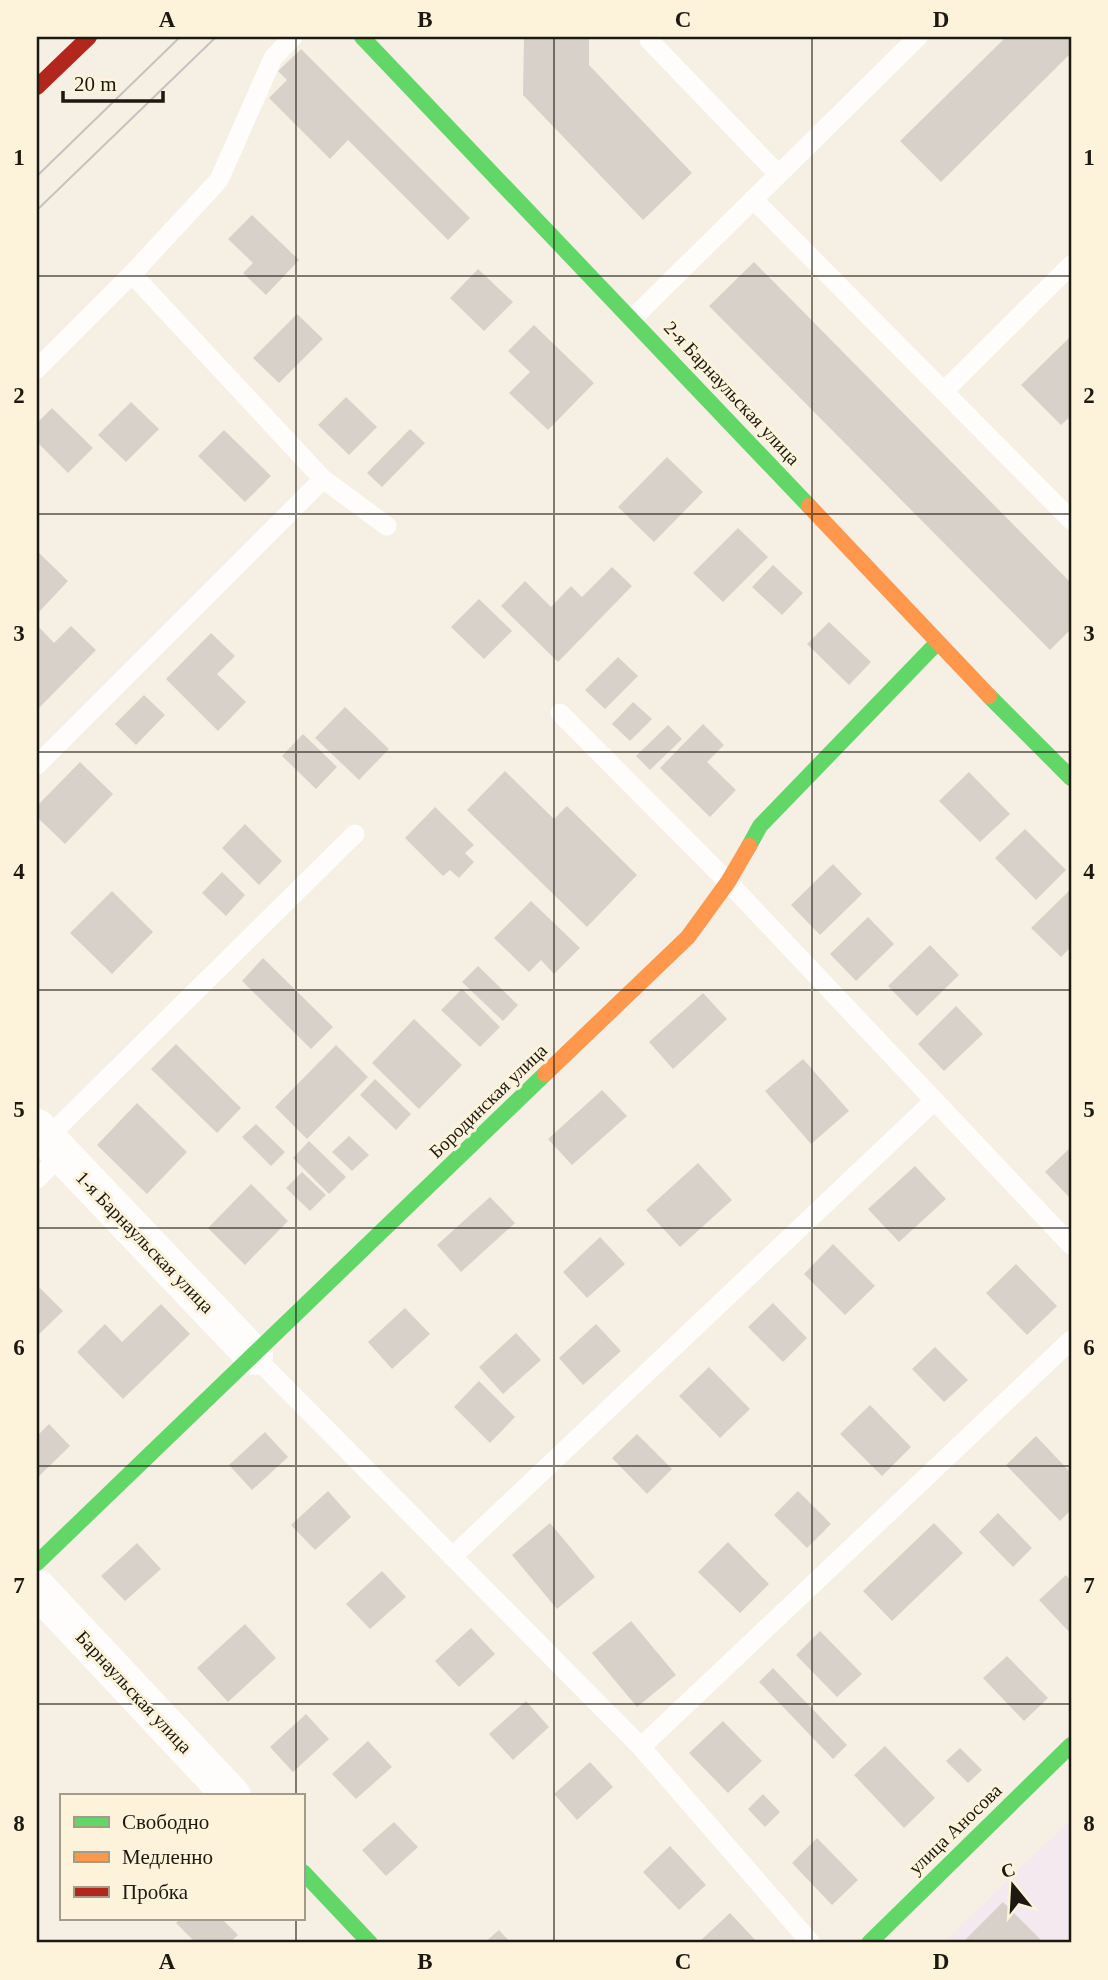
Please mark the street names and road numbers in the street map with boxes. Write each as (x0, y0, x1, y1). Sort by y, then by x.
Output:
street label: 2-я Барнаульская улица (660, 317, 804, 470)
street label: Бородинская улица (425, 1039, 551, 1162)
street label: 1-я Барнаульская улица (72, 1167, 219, 1318)
street label: Барнаульская улица (72, 1627, 196, 1758)
street label: улица Аносова (904, 1779, 1006, 1878)

